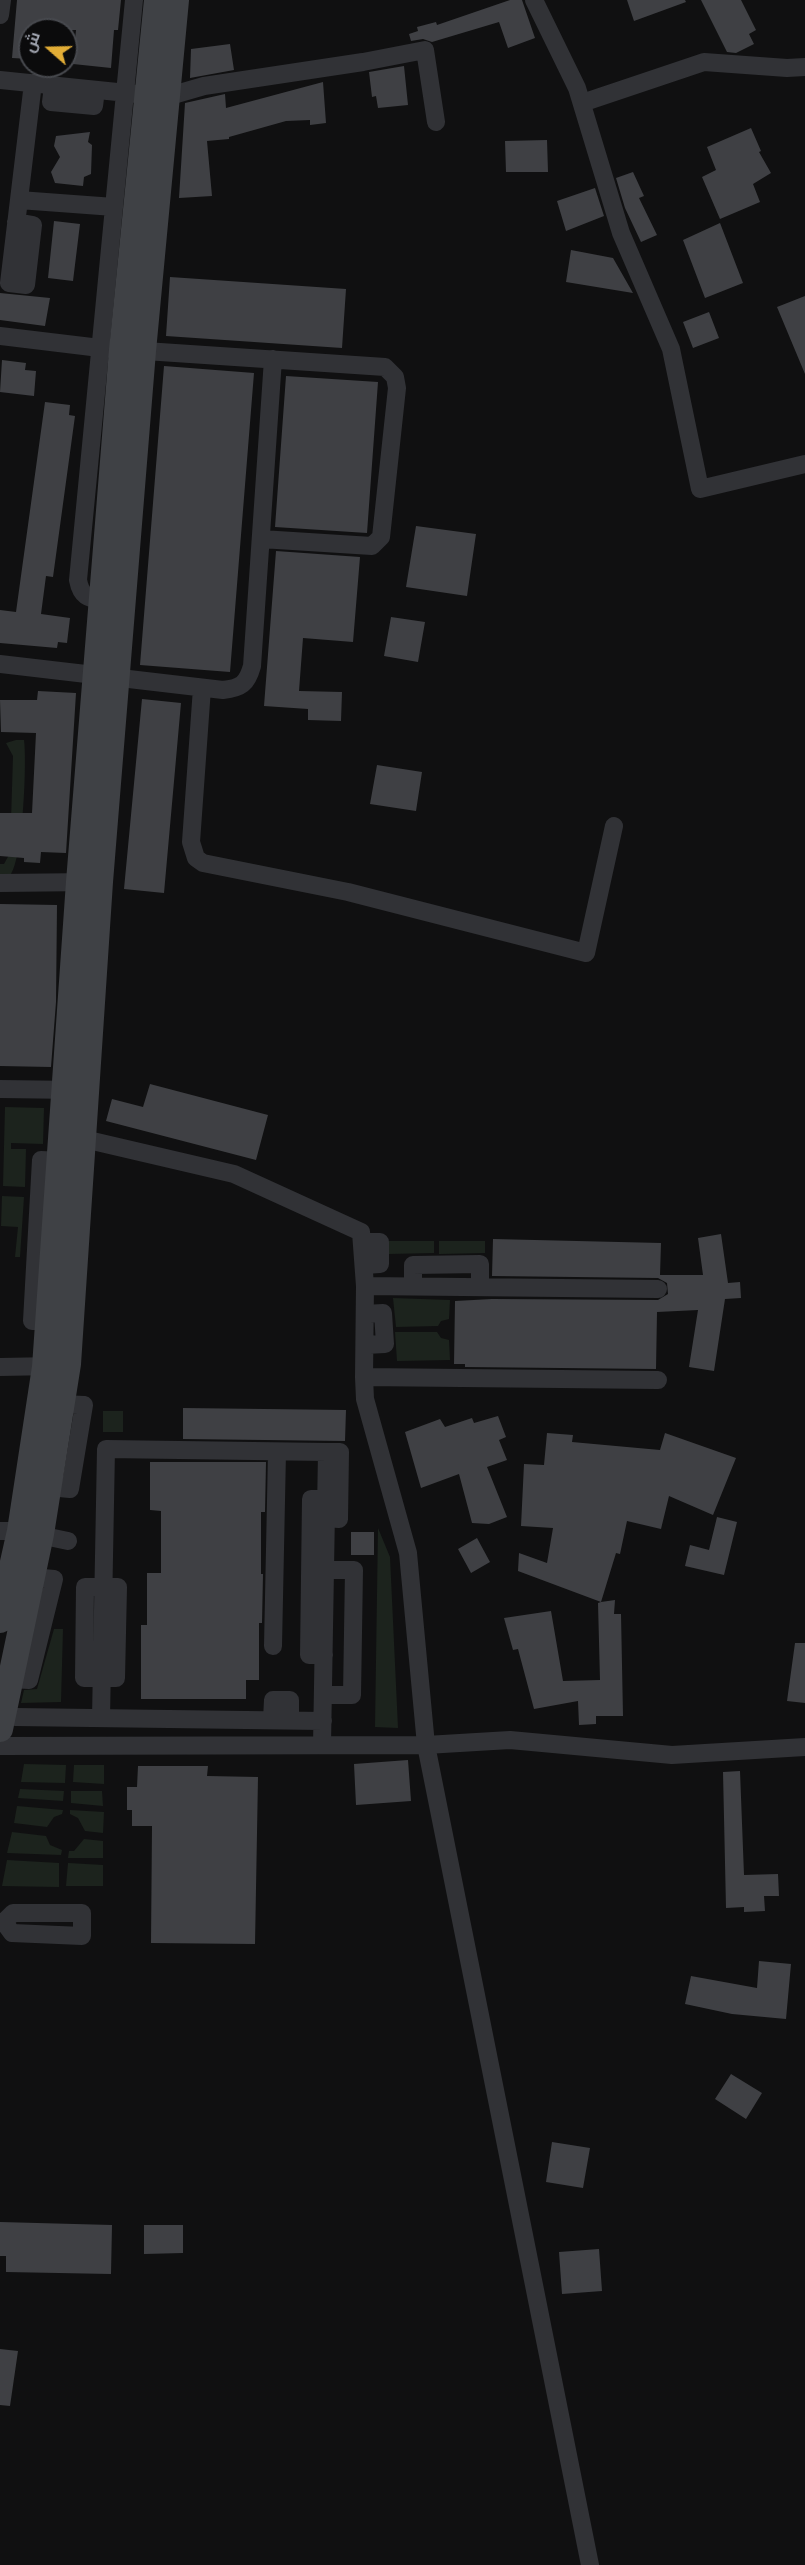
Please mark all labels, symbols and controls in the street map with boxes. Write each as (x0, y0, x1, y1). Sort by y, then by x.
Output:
north arrow (18, 18, 78, 78)
text: ش (20, 29, 46, 56)

